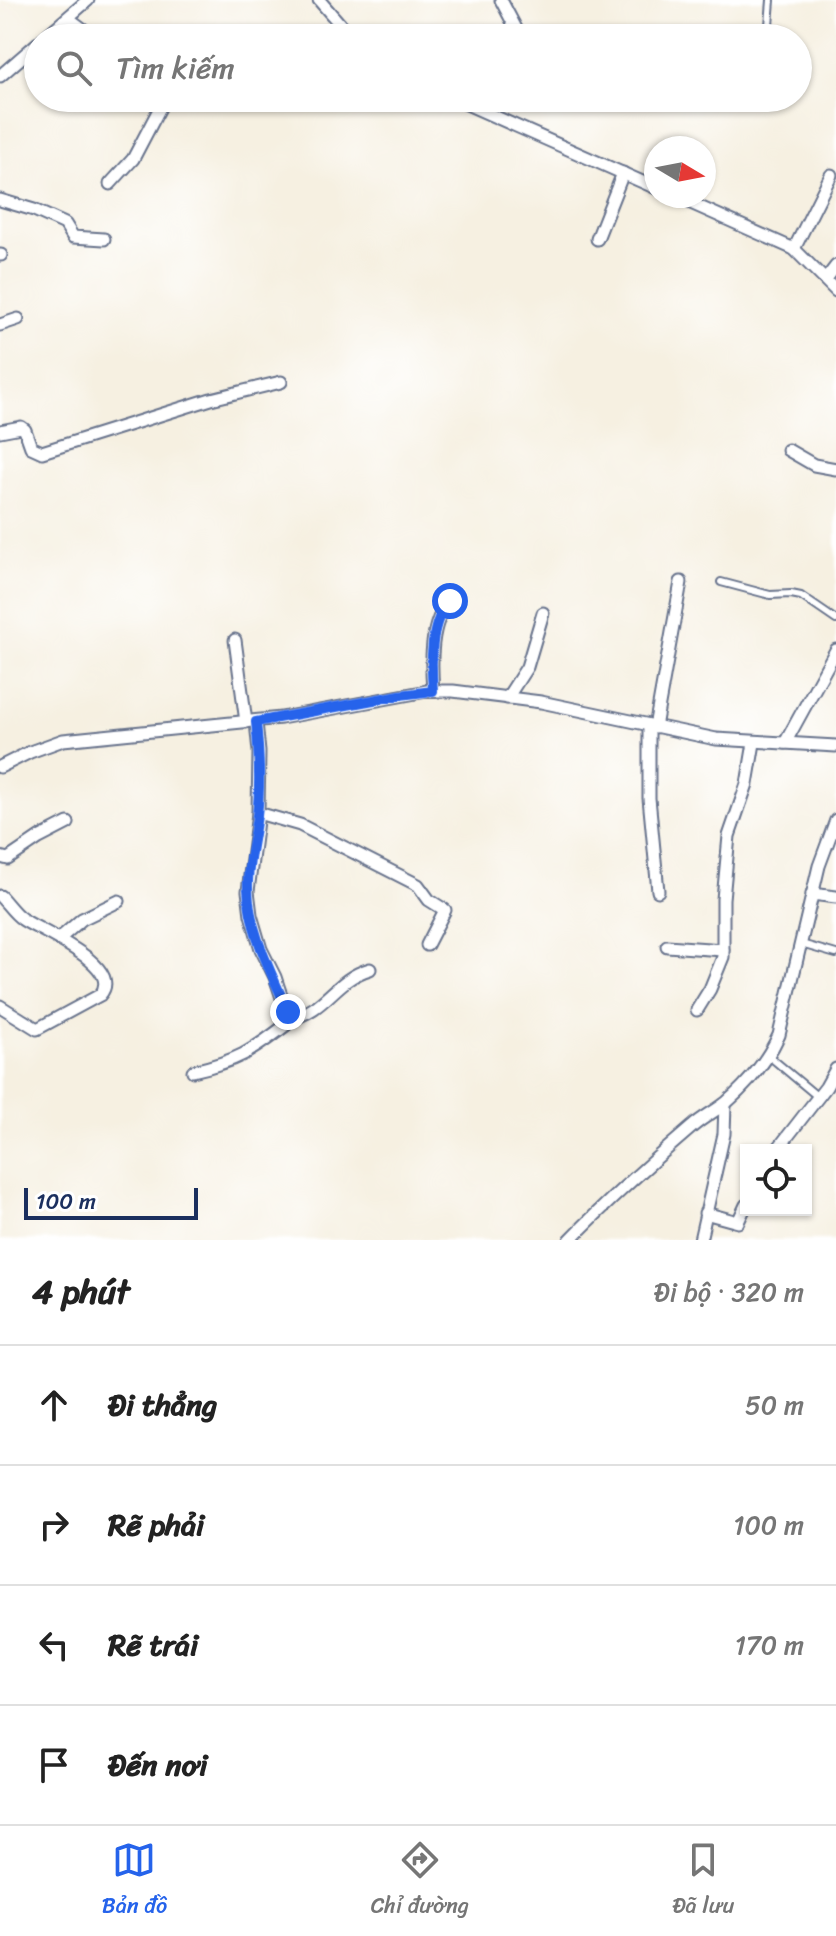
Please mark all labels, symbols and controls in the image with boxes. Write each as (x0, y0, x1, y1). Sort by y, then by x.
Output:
search box (24, 24, 812, 112)
text: Tìm kiếm (116, 41, 234, 95)
icon: search (52, 46, 96, 90)
north arrow (644, 136, 716, 208)
route start (432, 583, 468, 619)
route end (270, 994, 306, 1030)
map controls (740, 1144, 812, 1216)
button: locate (740, 1144, 812, 1216)
text: 100 m (36, 1182, 96, 1221)
scale bar (24, 1184, 198, 1220)
text: 4 phút (32, 1262, 130, 1322)
text: Đi bộ · 320 m (654, 1269, 804, 1315)
text: Đi thẳng (108, 1378, 217, 1432)
text: 50 m (745, 1382, 804, 1428)
icon: ahead (32, 1383, 76, 1427)
text: Rẽ phải (108, 1498, 204, 1552)
text: 100 m (733, 1502, 804, 1548)
icon: right (32, 1503, 76, 1547)
text: Rẽ trái (108, 1618, 198, 1672)
text: 170 m (735, 1622, 804, 1668)
icon: left (32, 1623, 76, 1667)
text: Đến nơi (108, 1738, 207, 1792)
icon: arrive (32, 1743, 76, 1787)
tab: Bản đồ (102, 1838, 167, 1925)
tab: Chỉ đường (371, 1838, 469, 1925)
tab: Đã lưu (672, 1838, 734, 1925)

